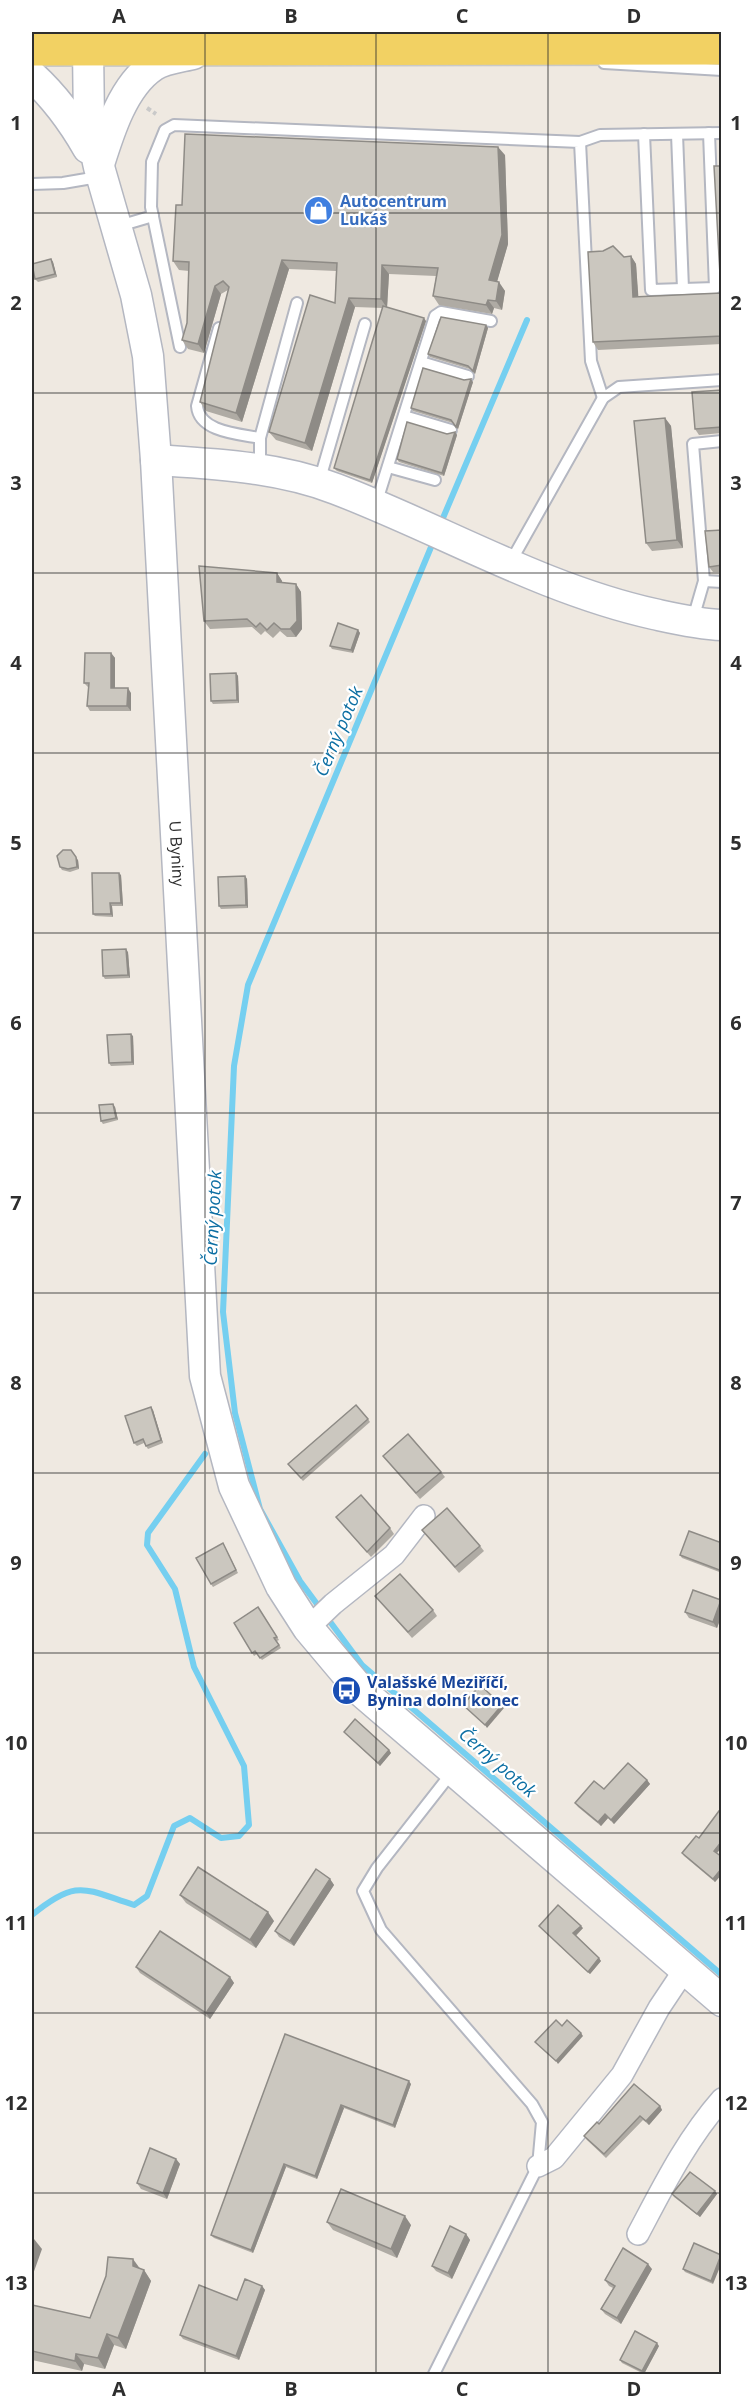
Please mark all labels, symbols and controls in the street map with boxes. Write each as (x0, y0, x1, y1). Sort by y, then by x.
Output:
text: A (112, 2, 126, 29)
text: B (284, 2, 298, 29)
text: C (456, 2, 469, 29)
text: D (627, 2, 641, 29)
text: 1 (10, 109, 22, 136)
text: 1 (730, 109, 742, 136)
place label: Autocentrum Lukáš (340, 190, 447, 230)
shop icon: Autocentrum Lukáš (303, 194, 335, 226)
text: 2 (10, 289, 22, 316)
text: 2 (730, 289, 742, 316)
text: 3 (10, 469, 22, 496)
text: 3 (730, 469, 742, 496)
text: 4 (10, 649, 22, 676)
text: 4 (730, 649, 742, 676)
water label: Černý potok (308, 681, 368, 780)
street label: U Byniny (164, 820, 190, 888)
text: 5 (10, 829, 22, 856)
text: 5 (730, 829, 742, 856)
text: 6 (10, 1009, 22, 1036)
text: 6 (730, 1009, 742, 1036)
water label: Černý potok (198, 1169, 227, 1266)
text: 7 (10, 1189, 22, 1216)
text: 7 (730, 1189, 742, 1216)
text: 8 (10, 1369, 22, 1396)
text: 8 (730, 1369, 742, 1396)
text: 9 (10, 1549, 22, 1576)
text: 9 (730, 1549, 742, 1576)
place label: Valašské Meziříčí, Bynina dolní konec (367, 1671, 519, 1711)
bus stop icon: Valašské Meziříčí, Bynina dolní konec (330, 1675, 362, 1707)
water label: Černý potok (454, 1722, 543, 1803)
text: 10 (5, 1729, 27, 1756)
text: 10 (725, 1729, 747, 1756)
text: 11 (5, 1909, 27, 1936)
text: 11 (725, 1909, 747, 1936)
text: 12 (5, 2089, 27, 2116)
text: 12 (725, 2089, 747, 2116)
text: 13 (5, 2269, 27, 2296)
text: 13 (725, 2269, 747, 2296)
text: A (112, 2375, 126, 2402)
text: B (284, 2375, 298, 2402)
text: C (456, 2375, 469, 2402)
text: D (627, 2375, 641, 2402)

